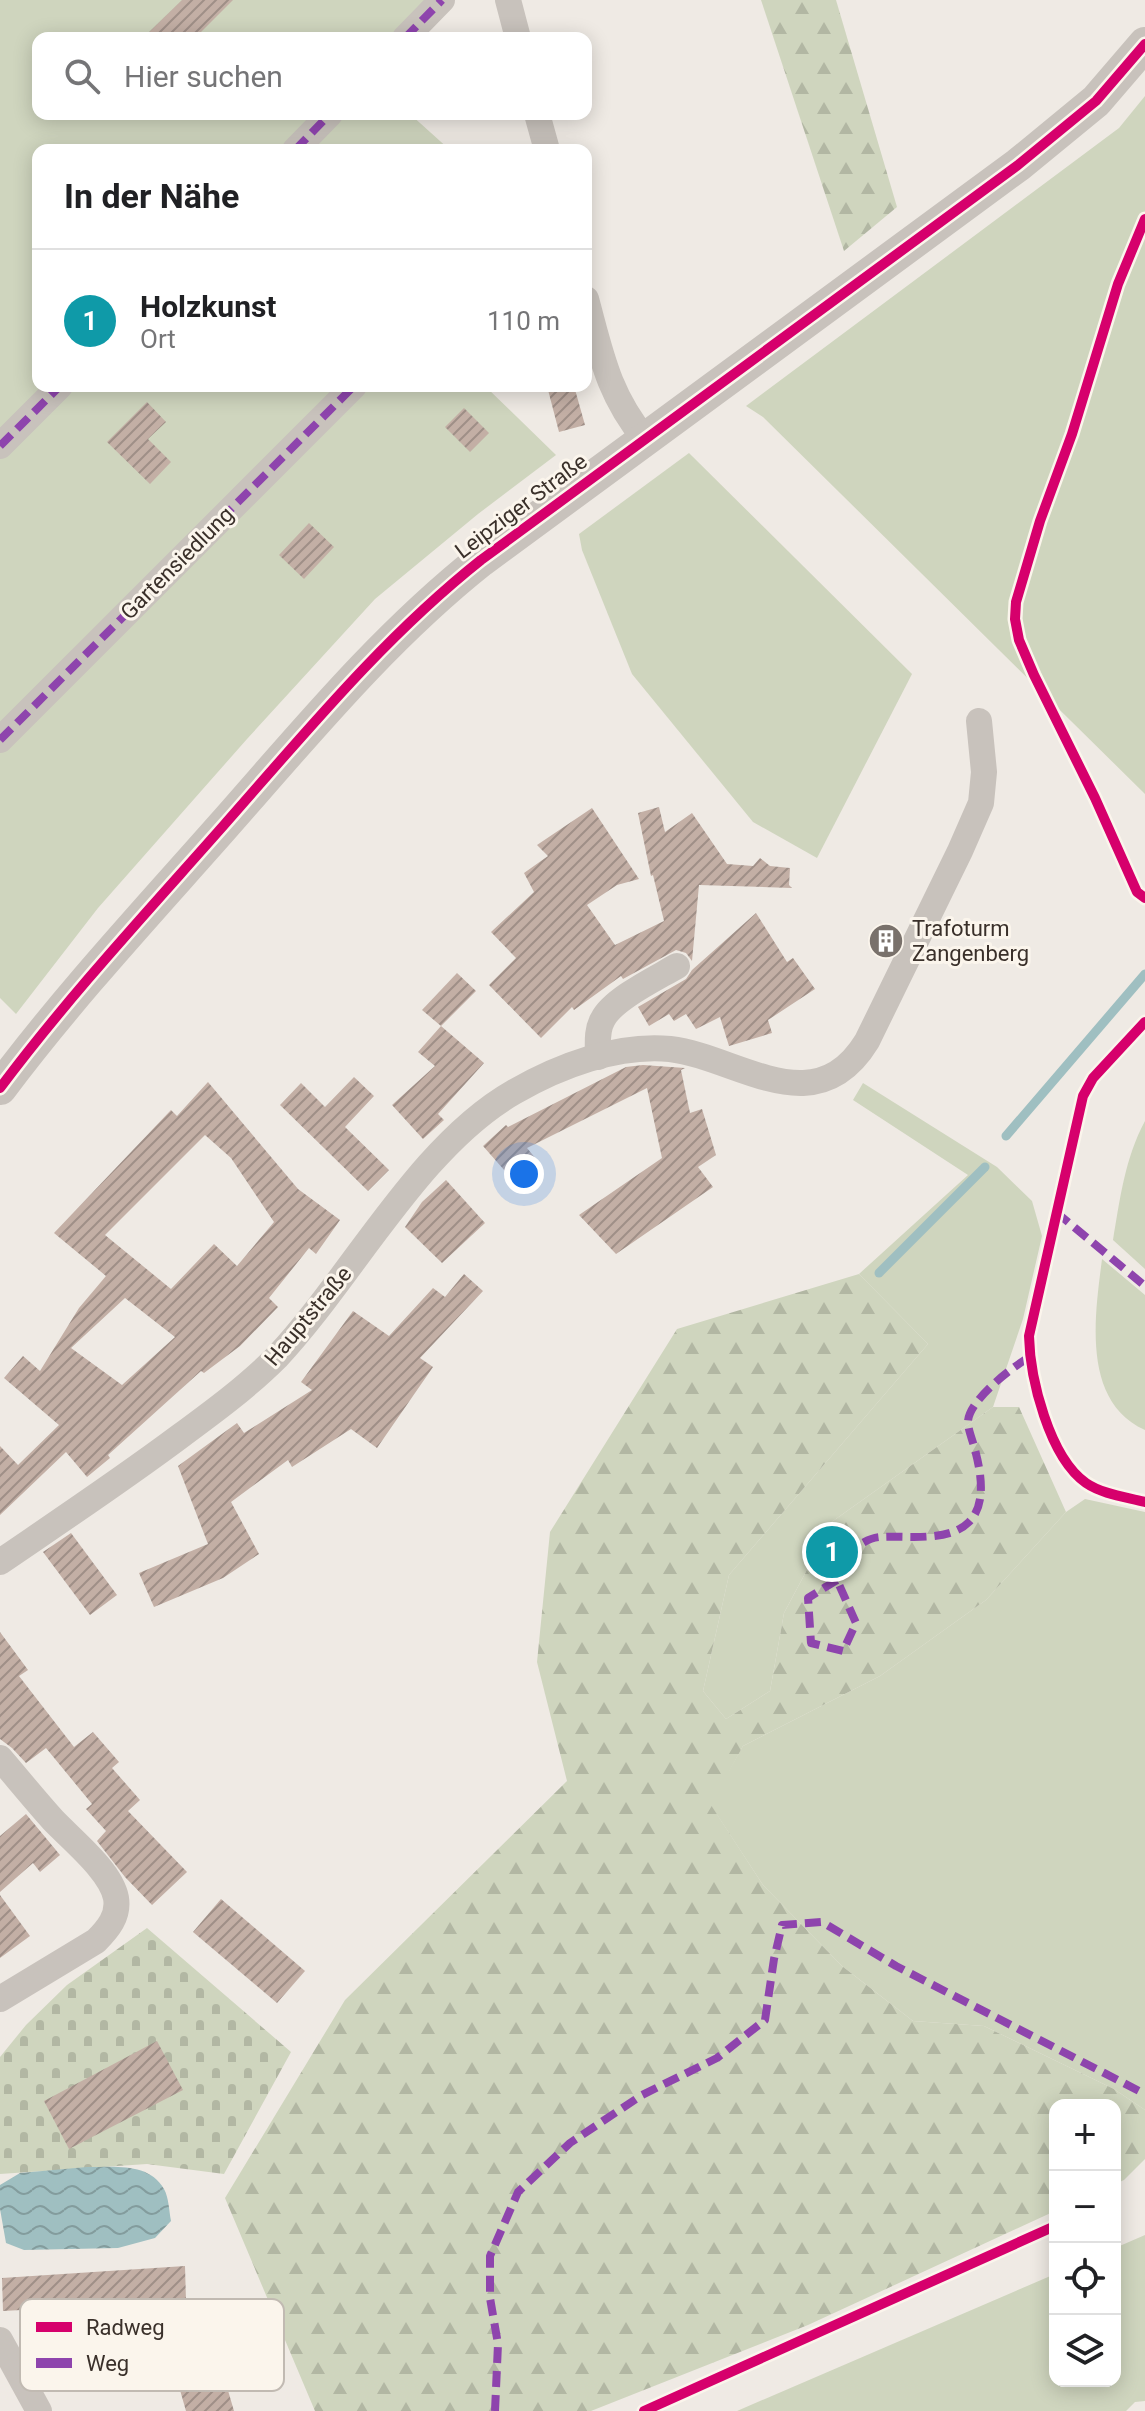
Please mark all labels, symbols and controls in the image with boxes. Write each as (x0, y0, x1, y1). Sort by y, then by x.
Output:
search box (32, 32, 592, 120)
icon: search (60, 54, 104, 98)
text: Hier suchen (124, 59, 283, 94)
text: In der Nähe (64, 176, 239, 216)
text: Holzkunst (140, 289, 277, 324)
text: 1 (83, 306, 97, 336)
text: 110 m (487, 306, 560, 336)
text: Ort (140, 324, 176, 354)
street label: Leipziger Straße (450, 448, 592, 564)
street label: Gartensiedlung (116, 502, 238, 624)
place label: Trafoturm Zangenberg (912, 916, 1029, 966)
building icon: Trafoturm Zangenberg (867, 922, 905, 960)
your location (504, 1154, 544, 1194)
street label: Hauptstraße (259, 1261, 357, 1371)
pin: 1 (806, 1522, 858, 1582)
map controls (1049, 2099, 1121, 2387)
button: + (1049, 2099, 1121, 2171)
button: − (1049, 2171, 1121, 2243)
button: locate (1049, 2243, 1121, 2315)
legend (20, 2299, 284, 2391)
text: Radweg (86, 2315, 164, 2340)
button: layers (1049, 2315, 1121, 2387)
text: Weg (86, 2351, 129, 2376)

